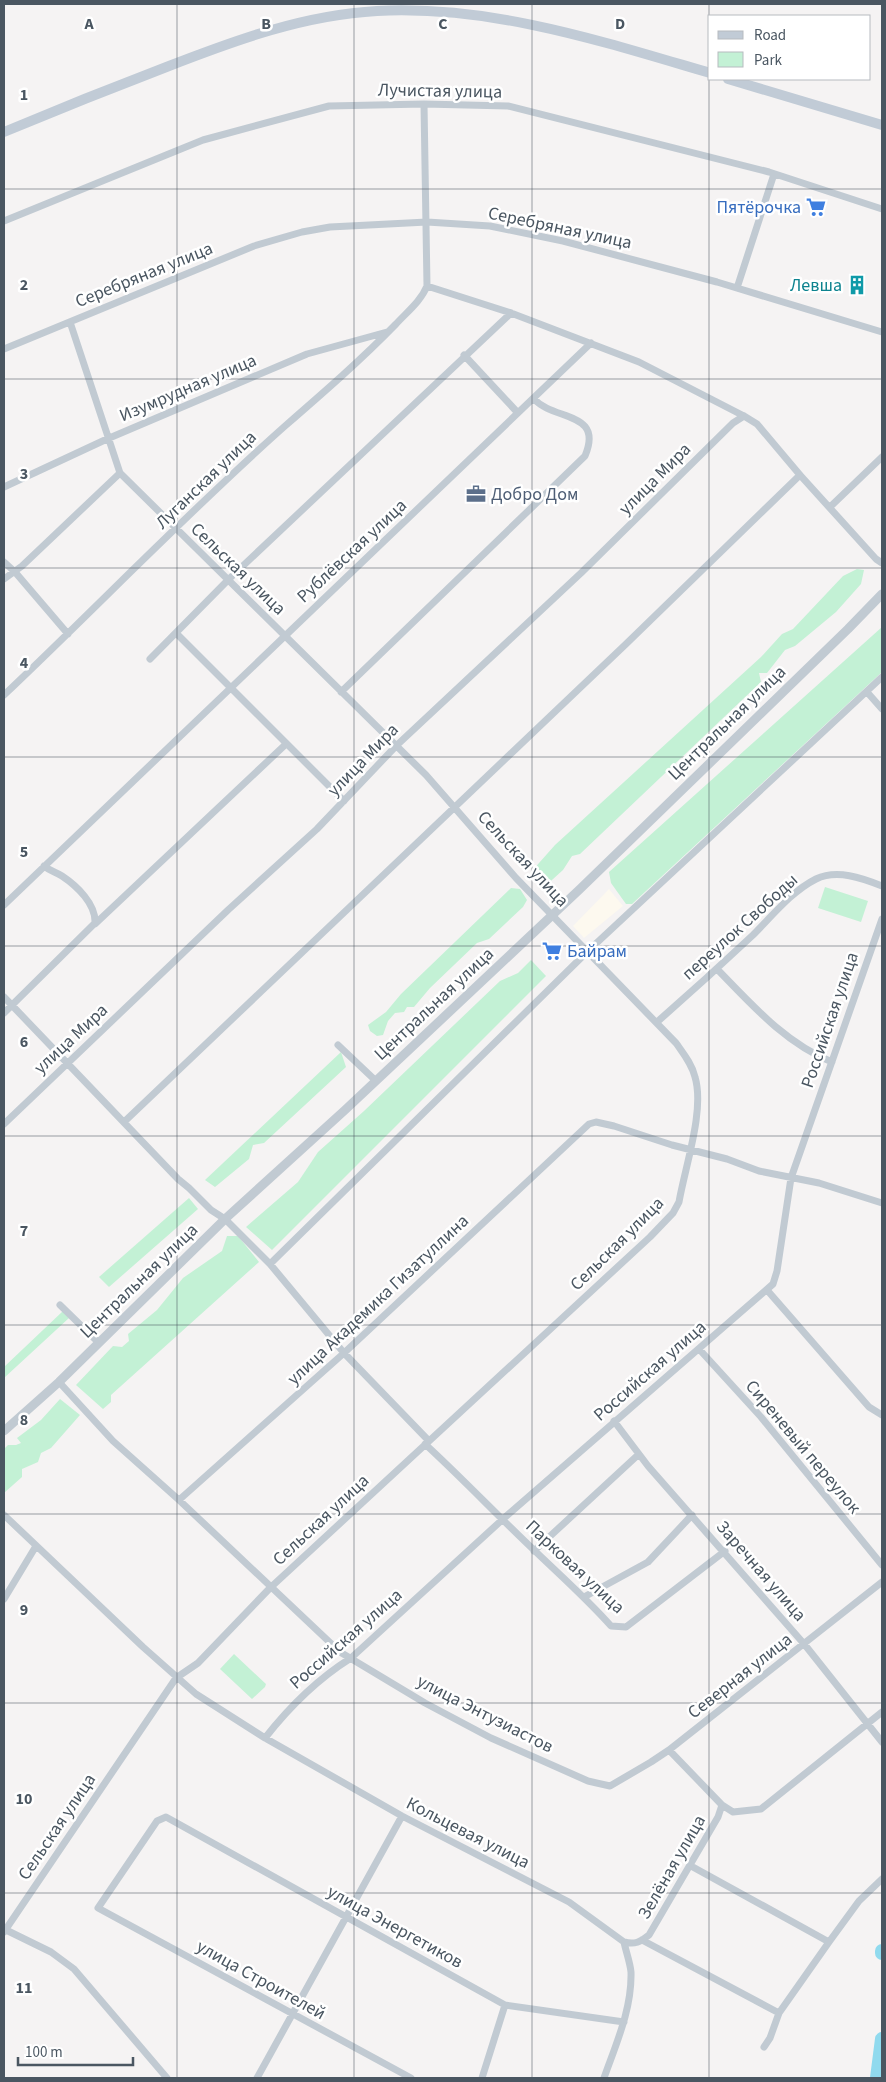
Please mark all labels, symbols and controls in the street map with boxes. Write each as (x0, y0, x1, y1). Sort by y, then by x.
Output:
text: A (83, 13, 94, 35)
text: B (261, 13, 271, 35)
text: C (438, 13, 448, 35)
text: D (615, 13, 625, 35)
legend (708, 15, 871, 80)
text: Road (754, 25, 786, 46)
text: Park (754, 50, 783, 71)
street label: Лучистая улица (378, 77, 502, 105)
text: 1 (20, 84, 28, 106)
place label: Пятёрочка (716, 195, 801, 220)
supermarket icon: Пятёрочка (805, 196, 827, 218)
street label: Серебряная улица (486, 201, 634, 255)
street label: Серебряная улица (71, 236, 217, 314)
place label: Левша (790, 273, 842, 298)
text: 2 (20, 274, 28, 296)
building icon: Левша (846, 274, 868, 296)
street label: Изумрудная улица (116, 348, 260, 428)
street label: Луганская улица (150, 425, 262, 535)
street label: улица Мира (613, 437, 697, 521)
text: 3 (20, 463, 28, 485)
place label: Добро Дом (491, 482, 578, 507)
office icon: Добро Дом (465, 483, 487, 505)
street label: Рублёвская улица (292, 493, 412, 609)
street label: Сельская улица (185, 517, 291, 621)
text: 4 (20, 652, 29, 674)
street label: Центральная улица (662, 660, 792, 786)
street label: улица Мира (322, 718, 404, 802)
street label: Сельская улица (472, 805, 574, 913)
text: 5 (20, 841, 28, 863)
street label: переулок Свободы (676, 868, 804, 986)
place label: Байрам (567, 939, 627, 964)
supermarket icon: Байрам (541, 940, 563, 962)
street label: Центральная улица (369, 942, 499, 1066)
street label: Российская улица (795, 949, 865, 1091)
street label: улица Мира (29, 998, 113, 1080)
text: 6 (20, 1031, 28, 1053)
street label: Сельская улица (564, 1191, 670, 1297)
street label: улица Академика Гизатуллина (282, 1209, 474, 1391)
street label: Центральная улица (74, 1218, 204, 1344)
text: 7 (20, 1220, 28, 1242)
street label: Российская улица (588, 1315, 712, 1427)
street label: Сиреневый переулок (739, 1375, 867, 1519)
text: 8 (20, 1409, 28, 1431)
street label: Сельская улица (267, 1469, 375, 1571)
street label: Парковая улица (520, 1514, 630, 1620)
street label: Заречная улица (710, 1515, 812, 1627)
street label: Российская улица (284, 1583, 408, 1695)
text: 9 (20, 1599, 28, 1621)
street label: Северная улица (682, 1627, 798, 1725)
street label: улица Энтузиастов (412, 1669, 558, 1759)
street label: Сельская улица (12, 1769, 102, 1885)
text: 10 (16, 1788, 32, 1810)
street label: Кольцевая улица (402, 1791, 534, 1875)
street label: Зелёная улица (632, 1810, 712, 1924)
street label: улица Энергетиков (323, 1879, 467, 1975)
street label: улица Строителей (192, 1934, 330, 2026)
text: 11 (16, 1977, 32, 1999)
scale bar (18, 2034, 132, 2066)
text: 100 m (25, 2042, 63, 2063)

